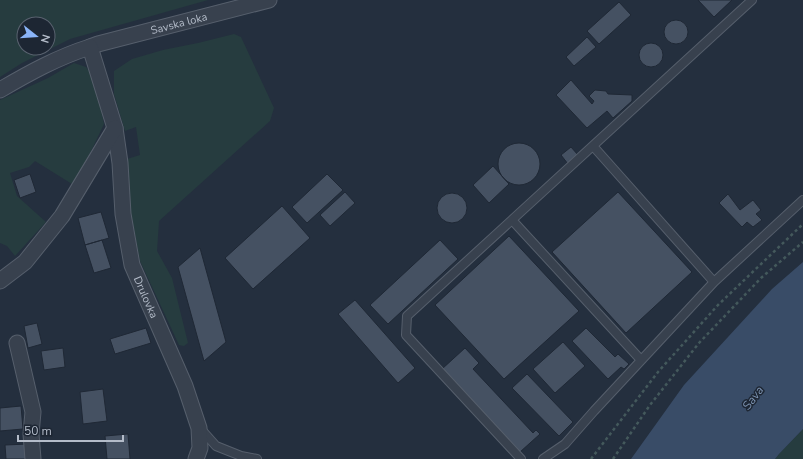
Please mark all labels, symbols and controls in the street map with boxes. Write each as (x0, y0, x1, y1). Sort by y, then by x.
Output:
street label: Savska loka (149, 9, 209, 38)
north arrow (16, 16, 56, 56)
text: N (37, 33, 53, 45)
street label: Drulovka (130, 274, 162, 321)
water label: Sava (739, 383, 767, 413)
scale bar (18, 417, 123, 443)
text: 50 m (24, 423, 52, 439)

